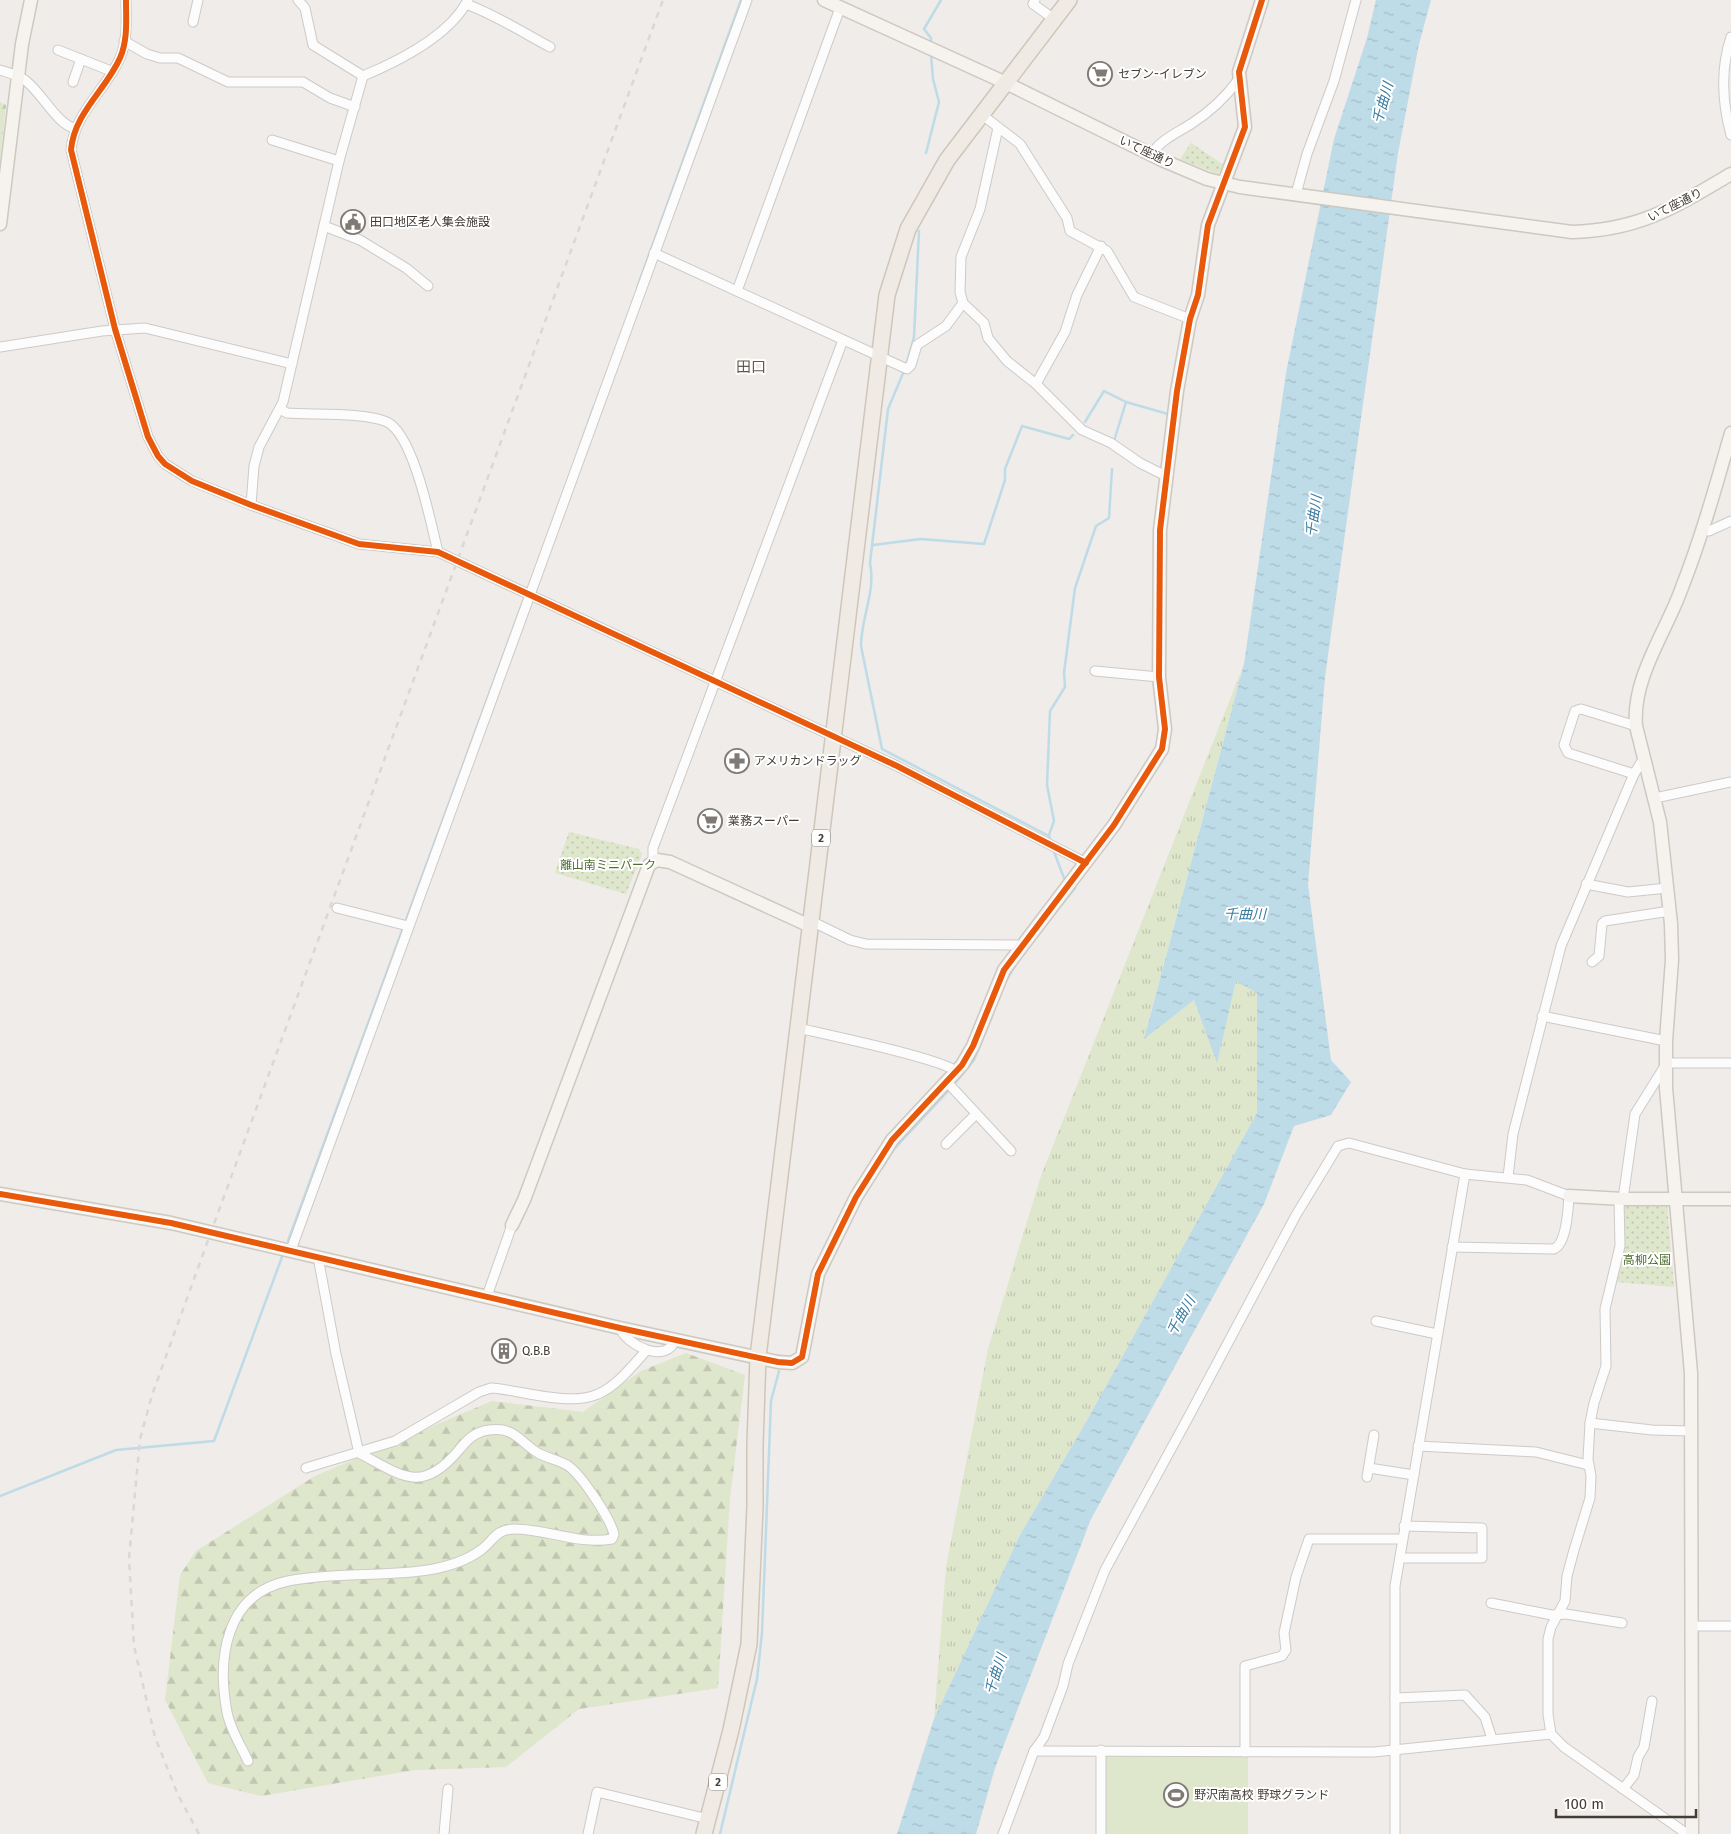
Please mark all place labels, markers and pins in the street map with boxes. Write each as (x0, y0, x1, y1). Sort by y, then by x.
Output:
supermarket icon: セブン-イレブン (1087, 61, 1113, 87)
place label: セブン-イレブン (1118, 67, 1207, 81)
public building icon: 田口地区老人集会施設 (340, 209, 366, 235)
place label: 田口地区老人集会施設 (370, 215, 490, 229)
pharmacy icon: アメリカンドラッグ (724, 748, 750, 774)
place label: アメリカンドラッグ (754, 754, 861, 768)
supermarket icon: 業務スーパー (697, 808, 723, 834)
place label: 業務スーパー (728, 814, 800, 828)
building icon: Q.B.B (491, 1338, 517, 1364)
place label: Q.B.B (522, 1344, 550, 1358)
sports icon: 野沢南高校 野球グランド (1163, 1782, 1189, 1808)
place label: 野沢南高校 野球グランド (1194, 1788, 1329, 1802)

